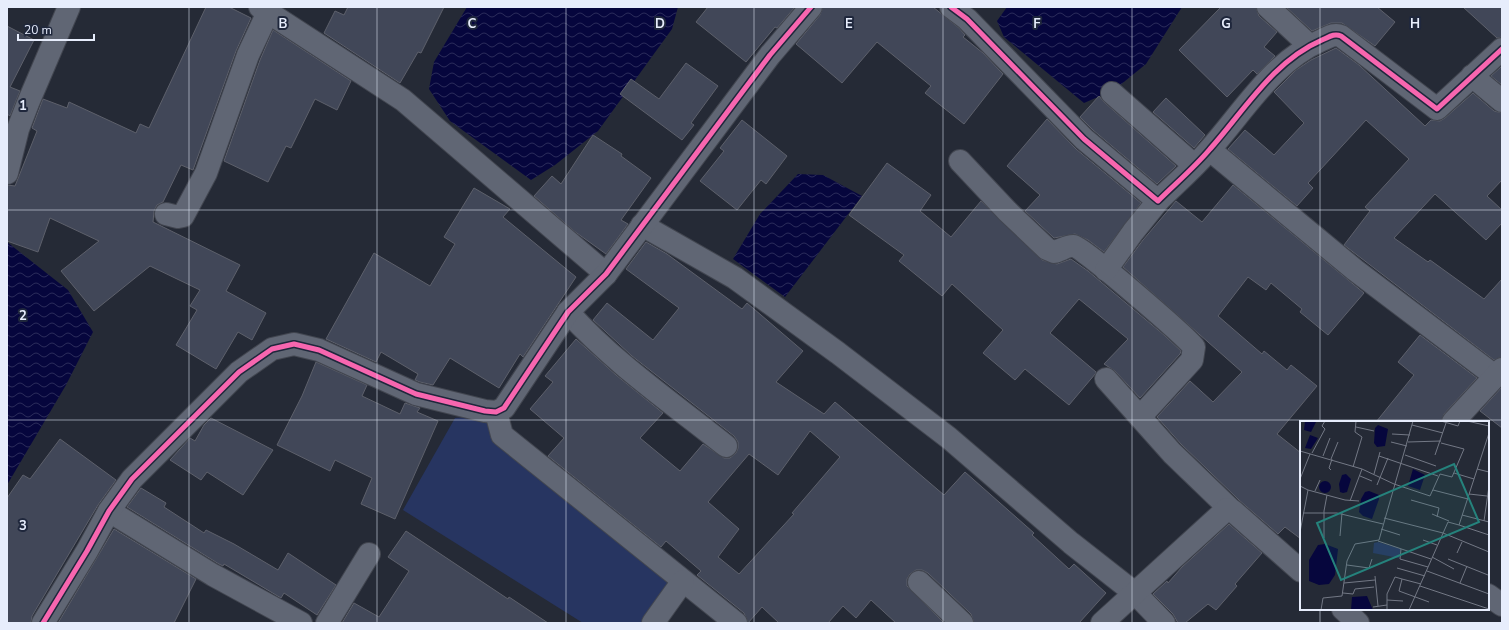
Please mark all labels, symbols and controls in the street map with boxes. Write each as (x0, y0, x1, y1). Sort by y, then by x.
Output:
text: B (279, 15, 288, 33)
text: C (468, 15, 477, 33)
text: D (655, 15, 665, 33)
text: E (845, 15, 853, 33)
text: F (1033, 15, 1041, 33)
text: G (1221, 15, 1231, 33)
text: H (1410, 15, 1420, 33)
scale bar (18, 16, 94, 42)
text: 20 m (24, 22, 52, 38)
text: 1 (19, 97, 27, 115)
text: 2 (19, 307, 27, 325)
inset map (1300, 421, 1489, 610)
text: 3 (19, 517, 27, 535)

